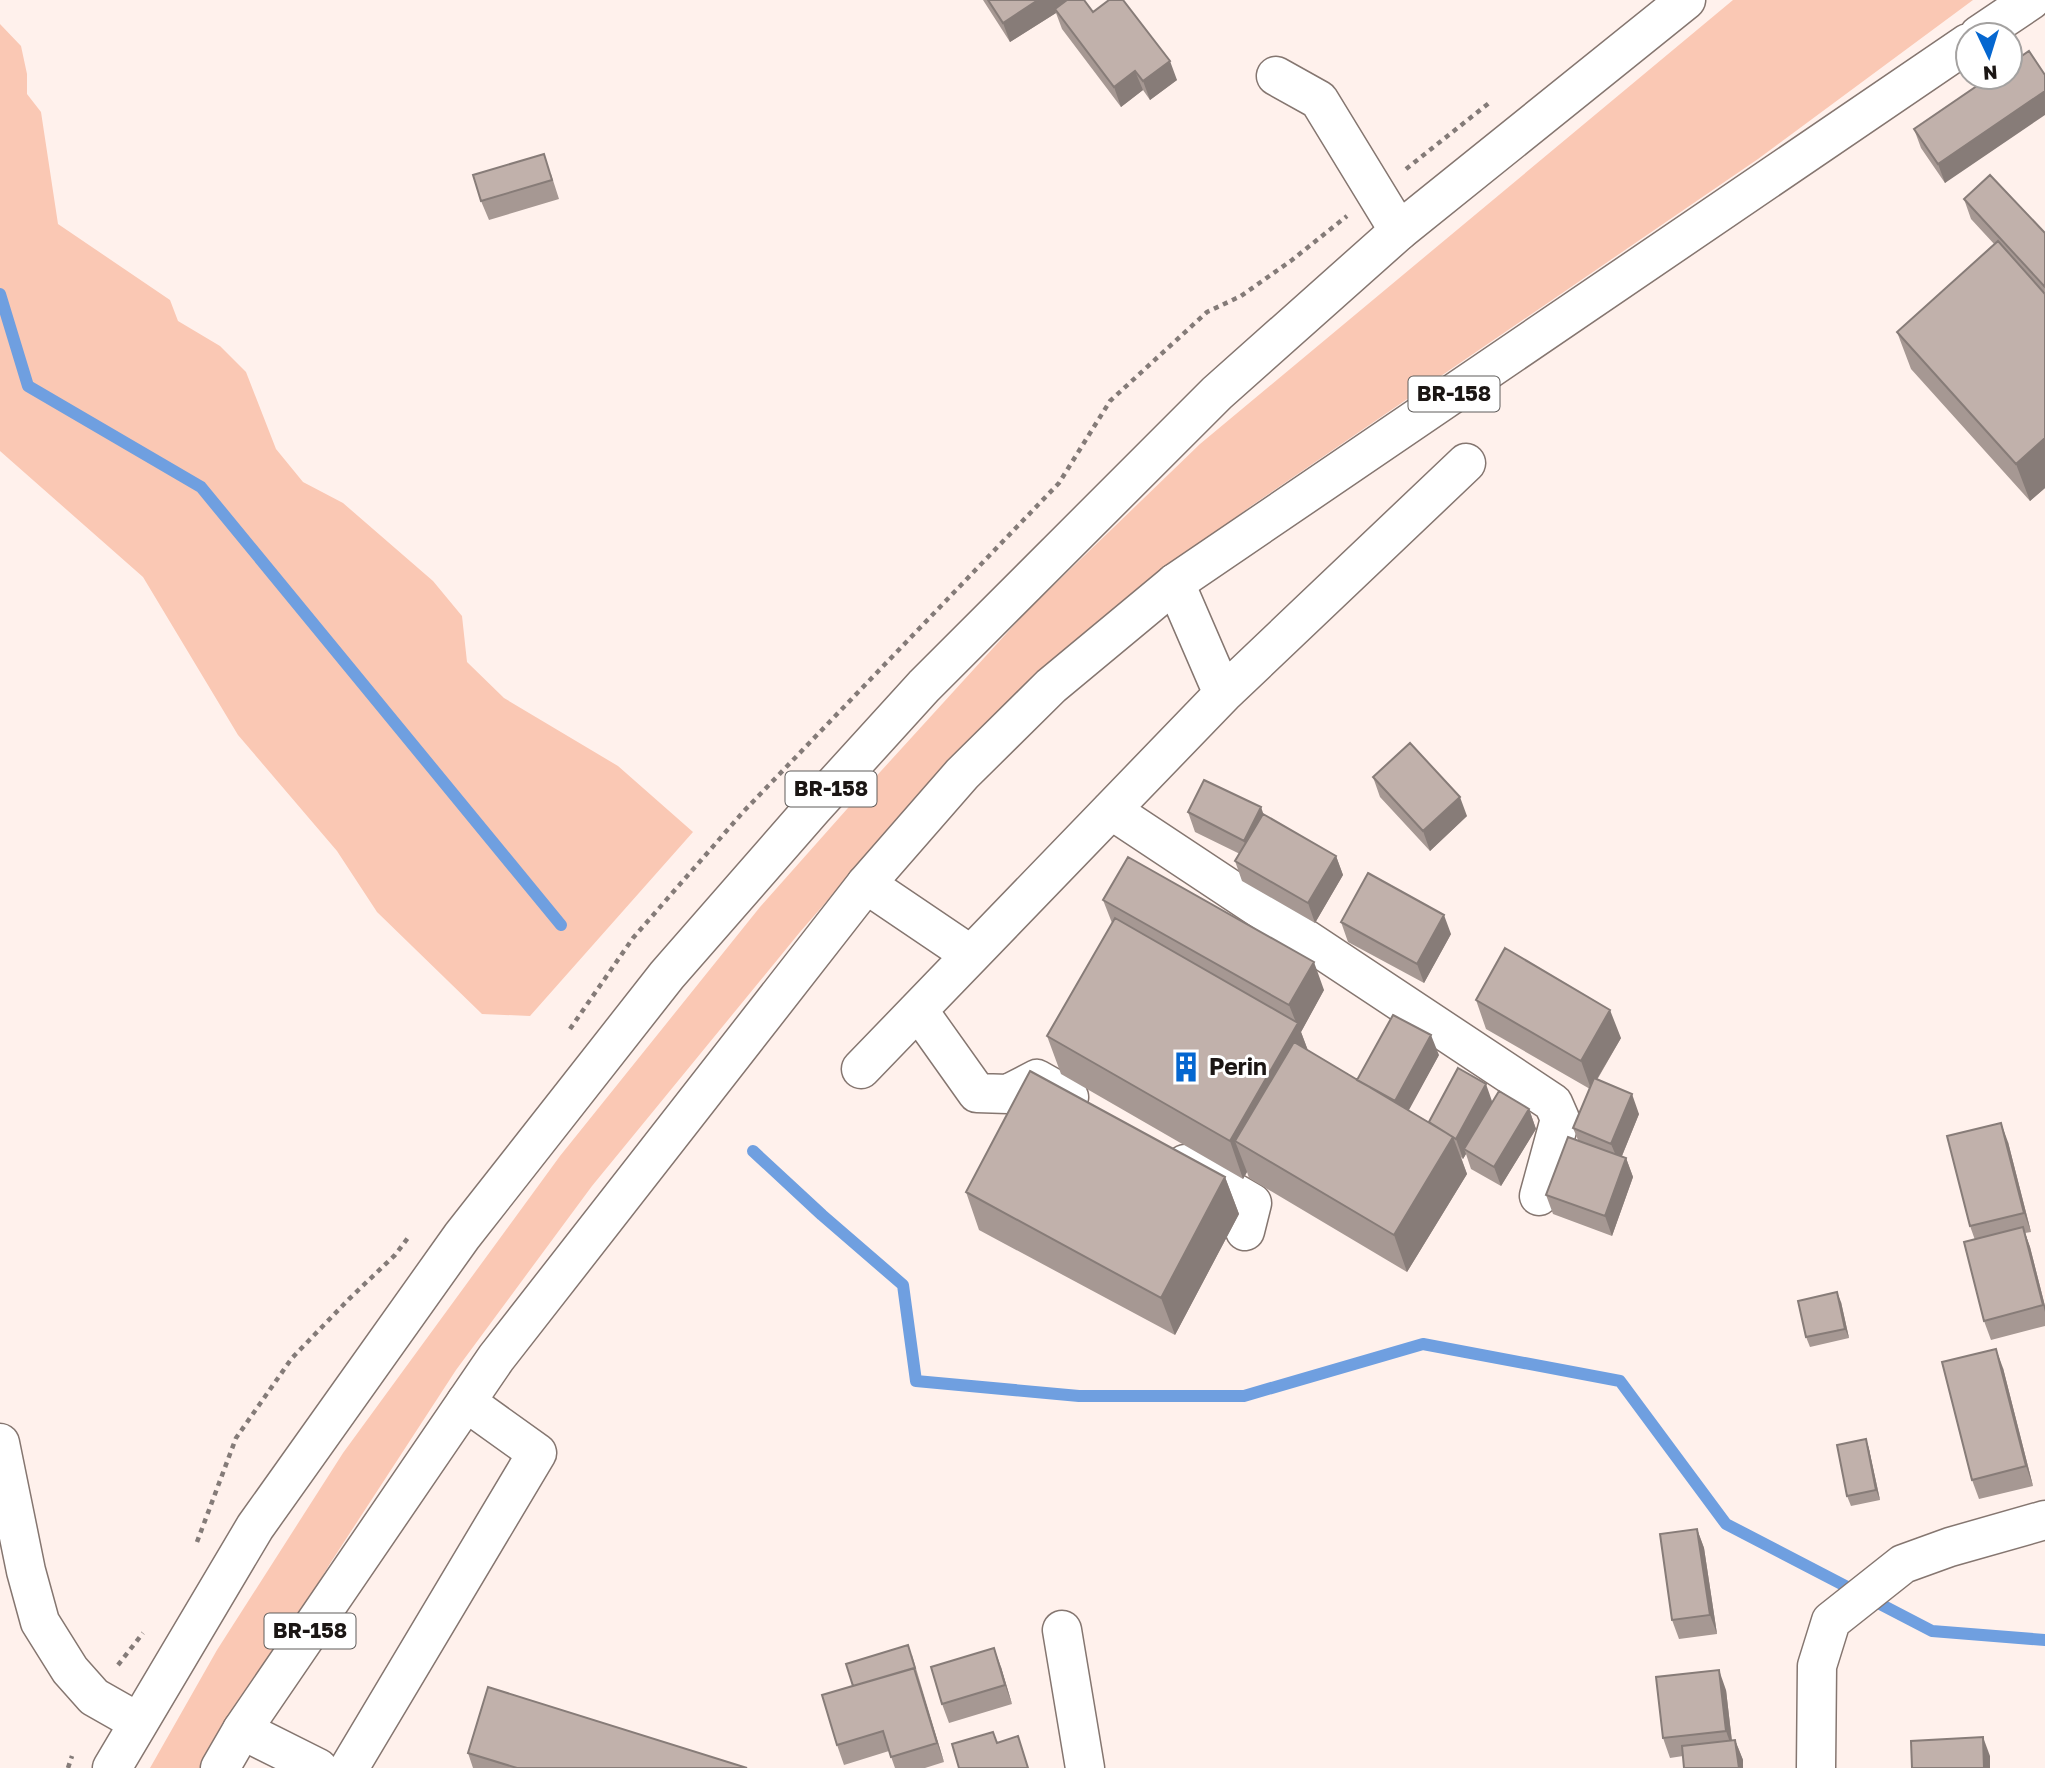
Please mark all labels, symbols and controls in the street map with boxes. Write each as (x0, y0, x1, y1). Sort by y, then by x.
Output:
north arrow (1954, 21, 2024, 91)
text: N (1982, 61, 1998, 85)
road number: BR-158 (1408, 376, 1500, 412)
road number: BR-158 (786, 772, 876, 806)
building icon: Perin (1169, 1050, 1203, 1084)
place label: Perin (1209, 1052, 1267, 1080)
road number: BR-158 (264, 1614, 356, 1648)

